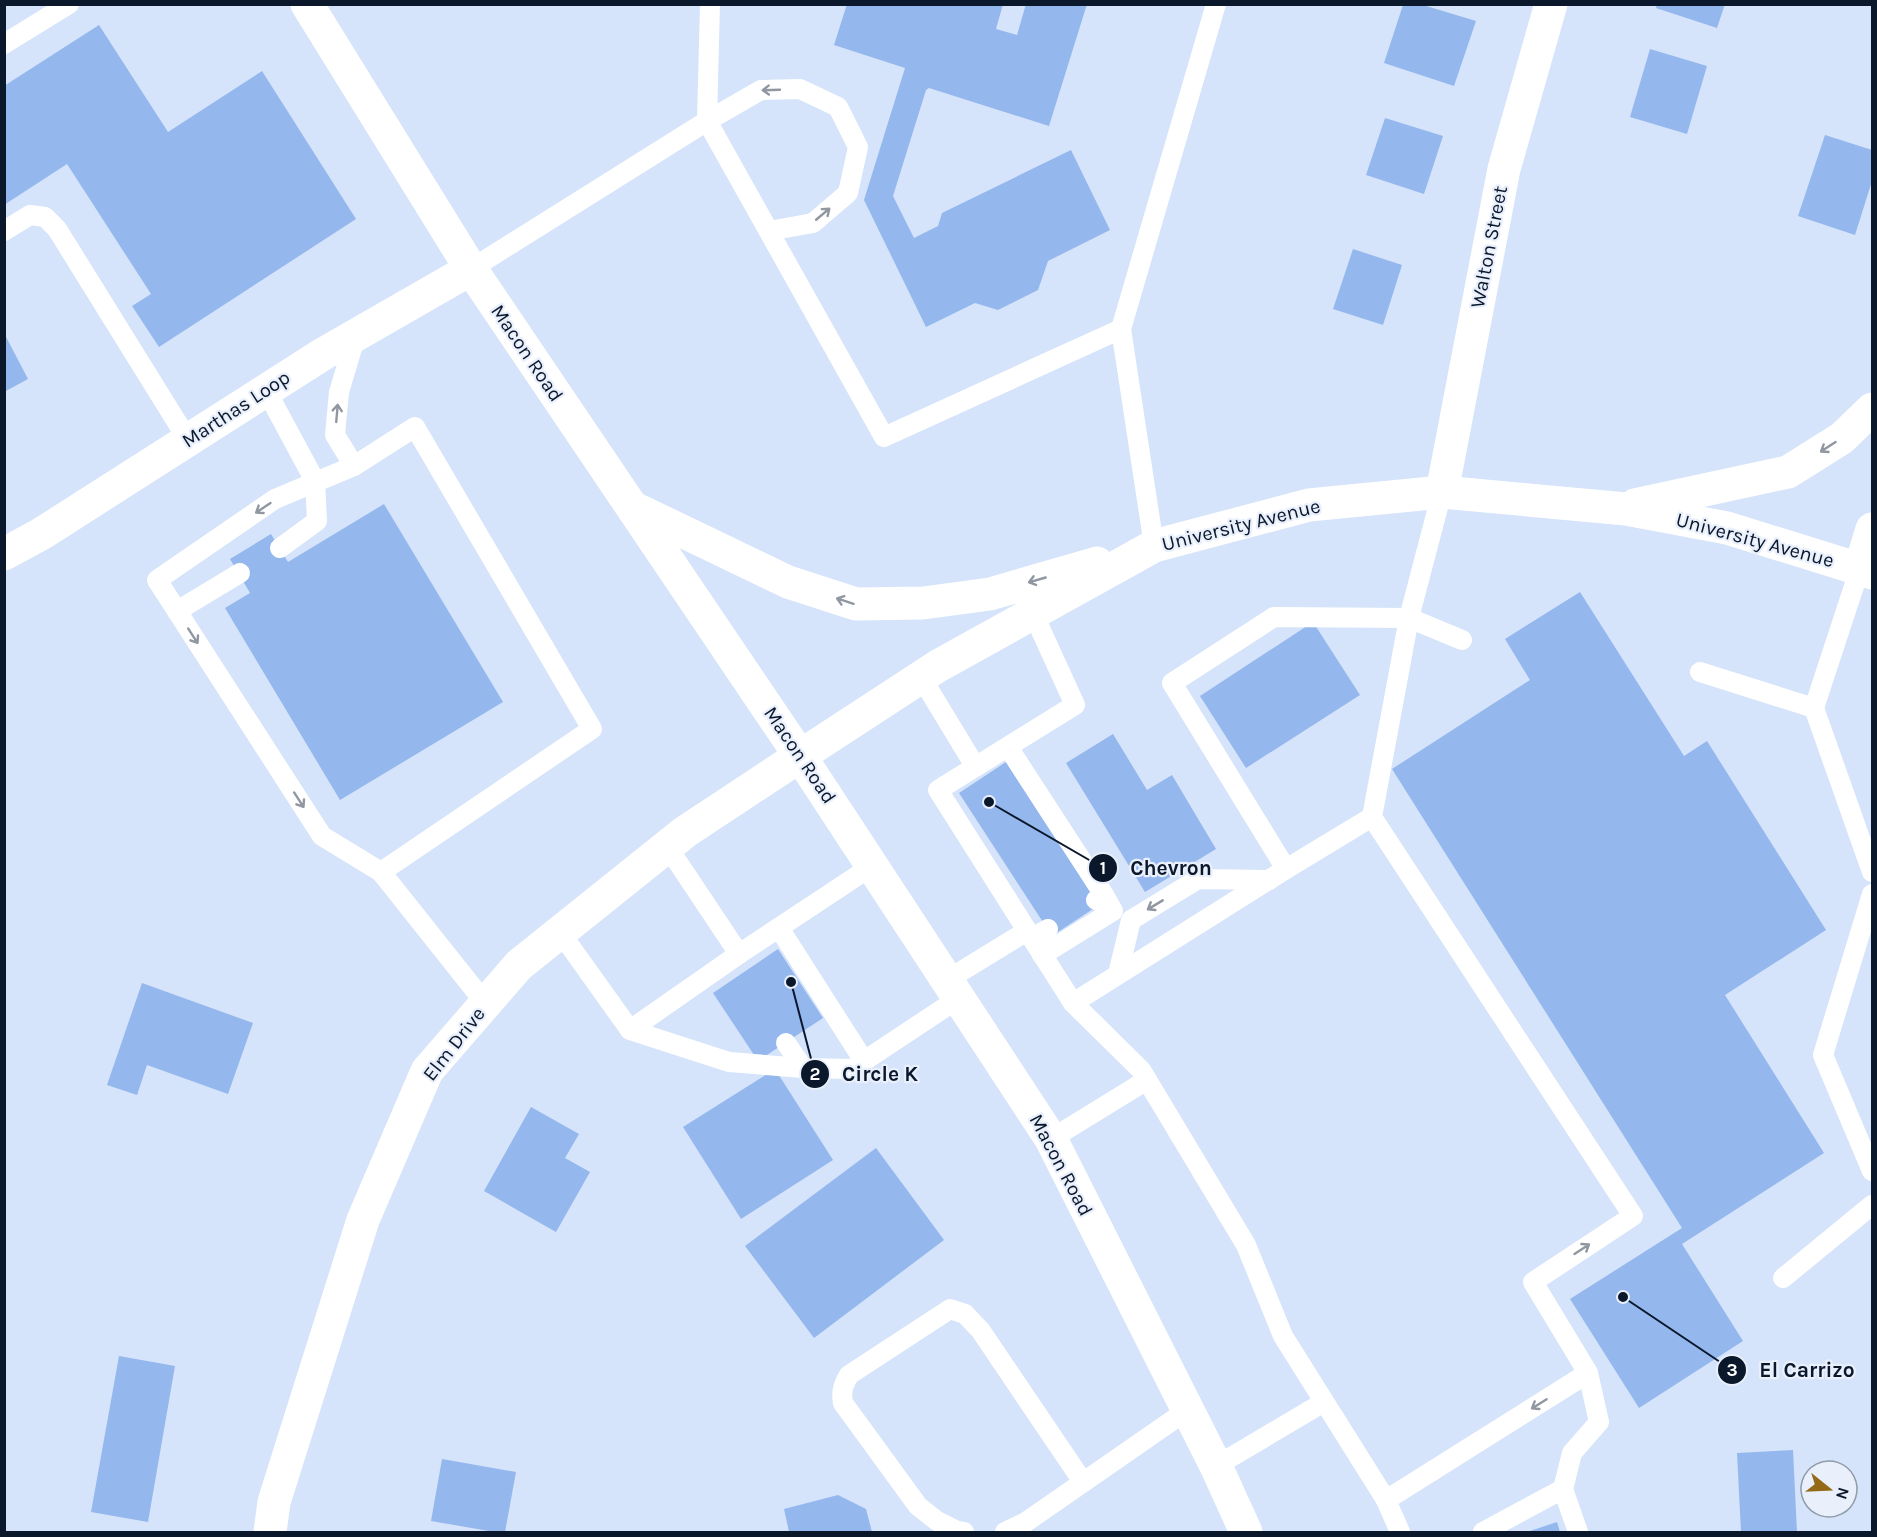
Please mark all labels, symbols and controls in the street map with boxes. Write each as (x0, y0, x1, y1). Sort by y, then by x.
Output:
one-way arrow (762, 84, 782, 96)
street label: Walton Street (1466, 183, 1512, 310)
one-way arrow (815, 207, 830, 221)
street label: Macon Road (486, 300, 568, 406)
street label: Marthas Loop (178, 366, 294, 452)
one-way arrow (332, 403, 343, 423)
one-way arrow (1819, 440, 1836, 453)
street label: University Avenue (1159, 494, 1323, 556)
one-way arrow (255, 502, 271, 514)
street label: University Avenue (1674, 508, 1836, 572)
one-way arrow (1028, 575, 1047, 586)
one-way arrow (836, 594, 855, 605)
one-way arrow (187, 627, 199, 644)
street label: Macon Road (759, 702, 841, 808)
one-way arrow (293, 791, 305, 808)
callout: Chevron (1088, 848, 1224, 887)
text: Chevron (1130, 856, 1212, 880)
text: 1 (1100, 857, 1106, 879)
one-way arrow (1147, 900, 1164, 912)
street label: Elm Drive (418, 1003, 490, 1085)
callout: Circle K (800, 1055, 930, 1094)
text: Circle K (842, 1062, 918, 1086)
text: 2 (810, 1063, 820, 1085)
street label: Macon Road (1025, 1110, 1097, 1220)
one-way arrow (1573, 1243, 1590, 1255)
callout: El Carrizo (1717, 1350, 1867, 1389)
text: El Carrizo (1759, 1358, 1855, 1382)
text: 3 (1726, 1359, 1738, 1381)
one-way arrow (1531, 1398, 1548, 1410)
north arrow (1799, 1459, 1859, 1519)
text: N (1832, 1485, 1854, 1502)

